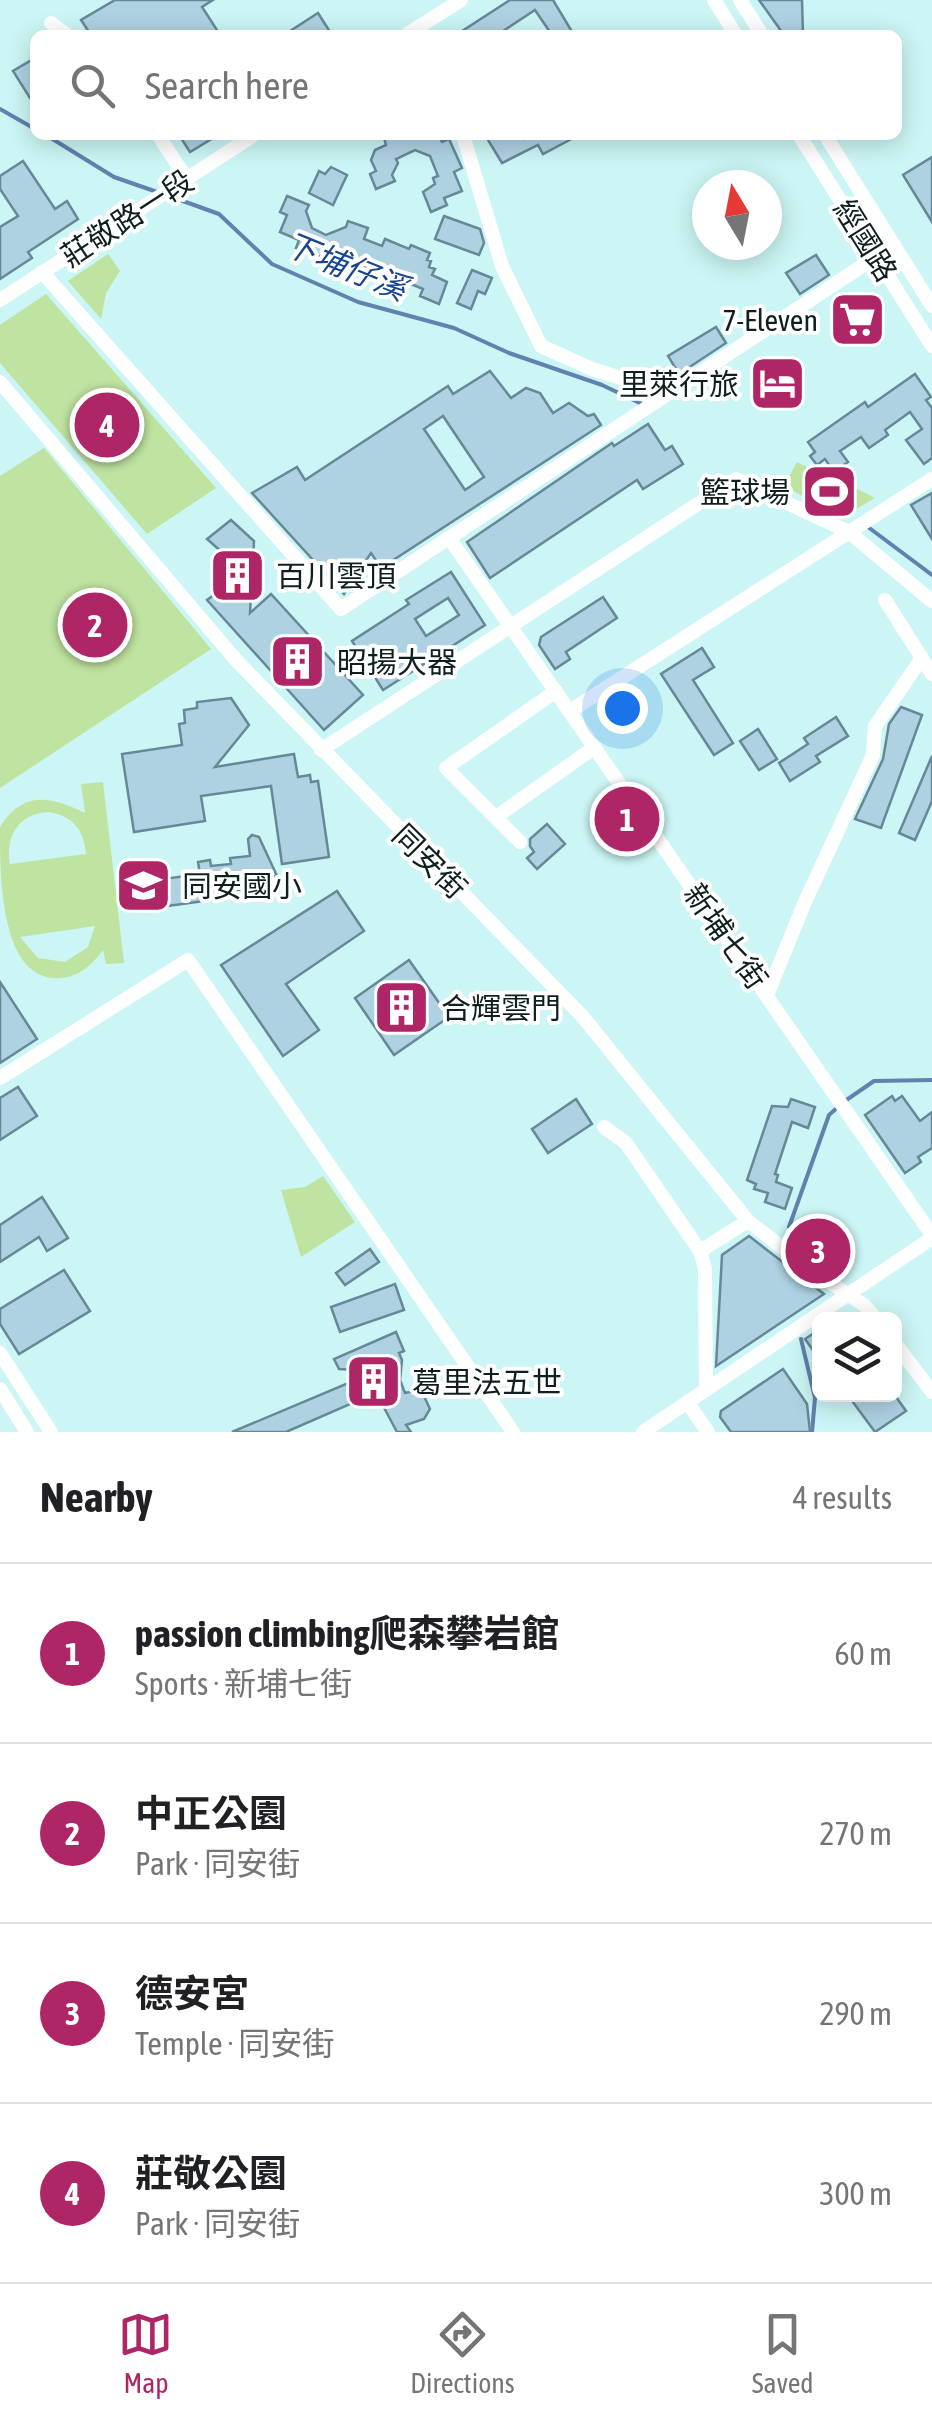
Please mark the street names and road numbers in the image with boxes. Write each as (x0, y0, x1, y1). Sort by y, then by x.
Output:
street label: 莊敬路一段 (55, 163, 199, 273)
street label: 經國路 (828, 193, 904, 287)
street label: 同安街 (386, 817, 474, 905)
street label: 新埔七街 (678, 877, 774, 995)

